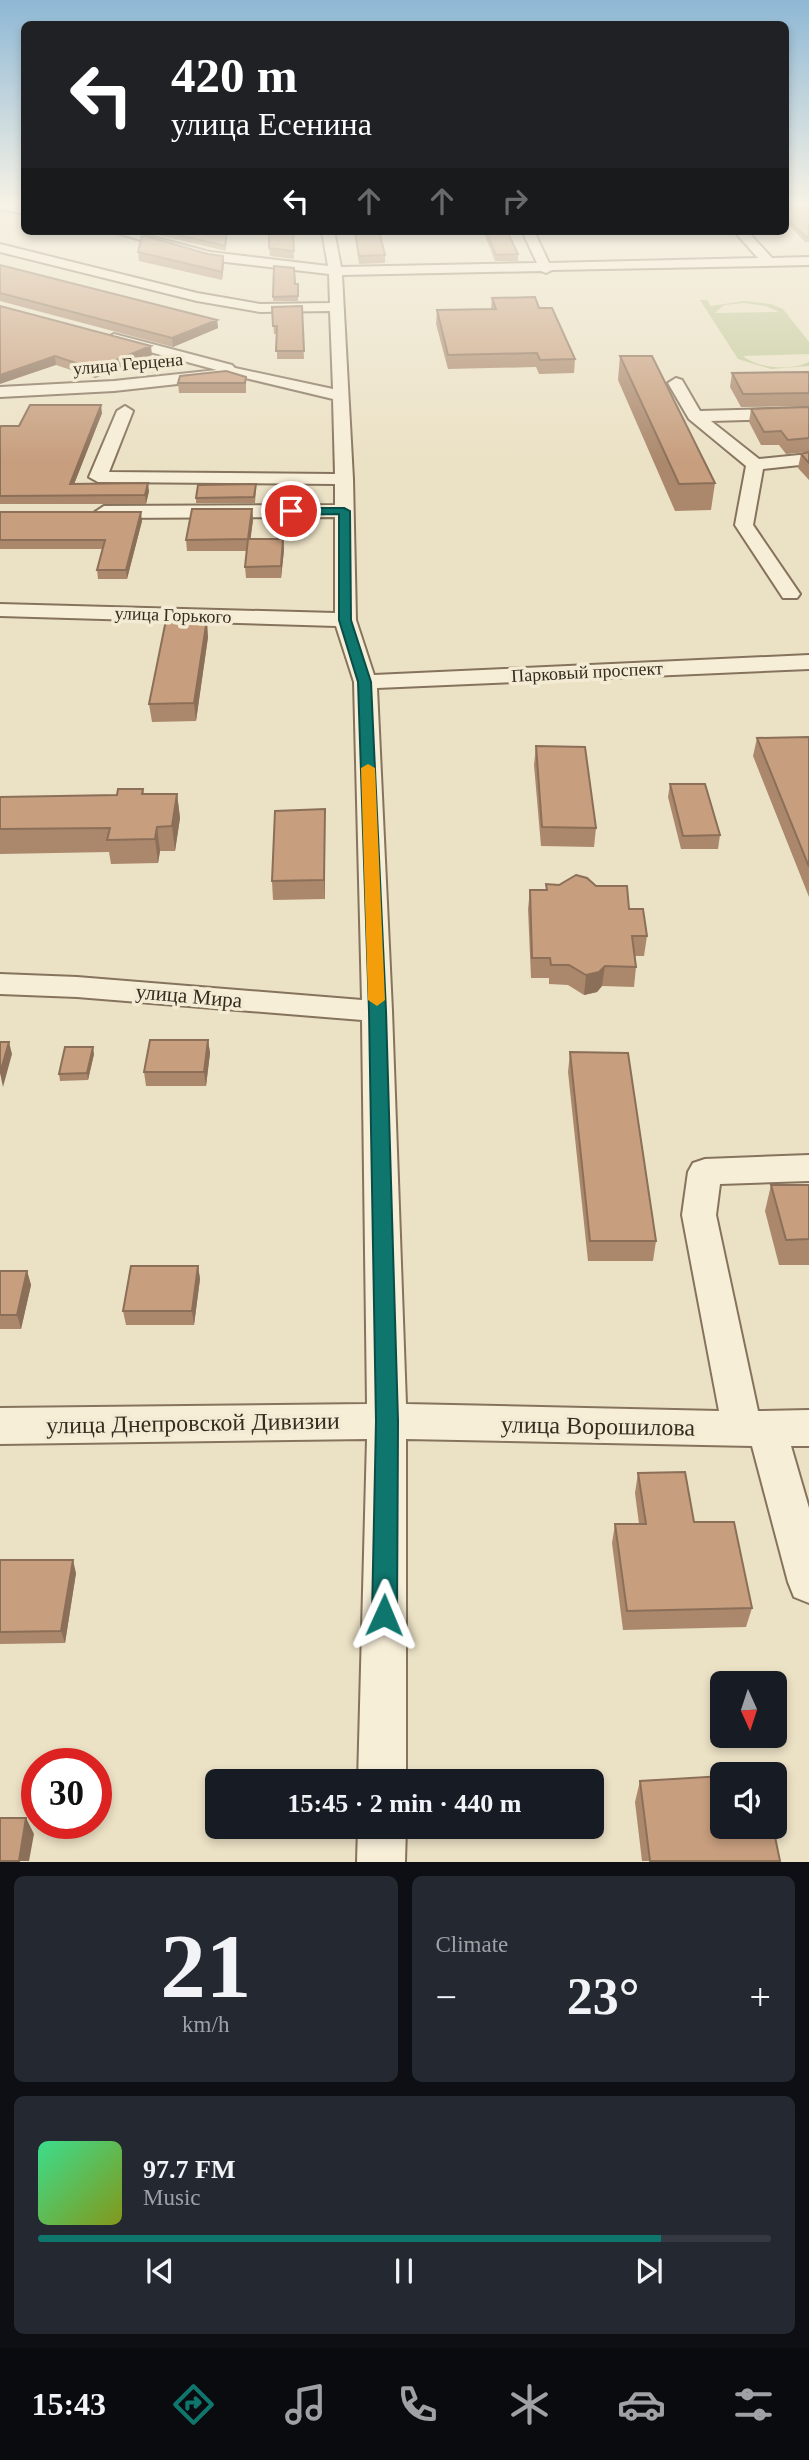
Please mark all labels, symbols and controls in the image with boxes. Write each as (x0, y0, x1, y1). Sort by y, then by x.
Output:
text: 420 m (171, 48, 298, 103)
icon: left (56, 49, 147, 140)
text: улица Есенина (171, 106, 372, 142)
icon: left (277, 182, 315, 220)
icon: ahead (350, 182, 388, 220)
icon: ahead (423, 182, 461, 220)
icon: right (496, 182, 534, 220)
street label: улица Герцена (72, 349, 184, 379)
pin (261, 481, 321, 541)
icon: arrive (272, 492, 310, 530)
street label: улица Горького (114, 603, 232, 627)
street label: Парковый проспект (511, 658, 663, 686)
street label: улица Мира (135, 979, 244, 1013)
street label: улица Днепровской Дивизии (46, 1407, 340, 1439)
street label: улица Ворошилова (501, 1411, 696, 1441)
position arrow (347, 1578, 421, 1652)
north arrow (710, 1671, 788, 1748)
map controls (710, 1671, 787, 1839)
speed limit sign: 30 (21, 1748, 112, 1839)
button: sound (710, 1762, 787, 1839)
text: 15:45 · 2 min · 440 m (288, 1789, 522, 1818)
text: 21 (160, 1916, 251, 2017)
text: Climate (436, 1932, 508, 1957)
text: 23° (567, 1968, 640, 2025)
text: − (436, 1976, 457, 2018)
text: + (750, 1976, 771, 2018)
text: km/h (182, 2012, 229, 2037)
text: 97.7 FM (143, 2155, 235, 2184)
text: Music (143, 2185, 201, 2210)
icon: previous (141, 2252, 179, 2290)
icon: pause (385, 2252, 423, 2290)
icon: next (630, 2252, 668, 2290)
icon: directions (169, 2380, 218, 2429)
icon: music (281, 2380, 330, 2429)
icon: phone (393, 2380, 442, 2429)
icon: climate (505, 2380, 554, 2429)
icon: car (617, 2380, 666, 2429)
icon: filters (729, 2380, 778, 2429)
text: 15:43 (31, 2386, 106, 2422)

